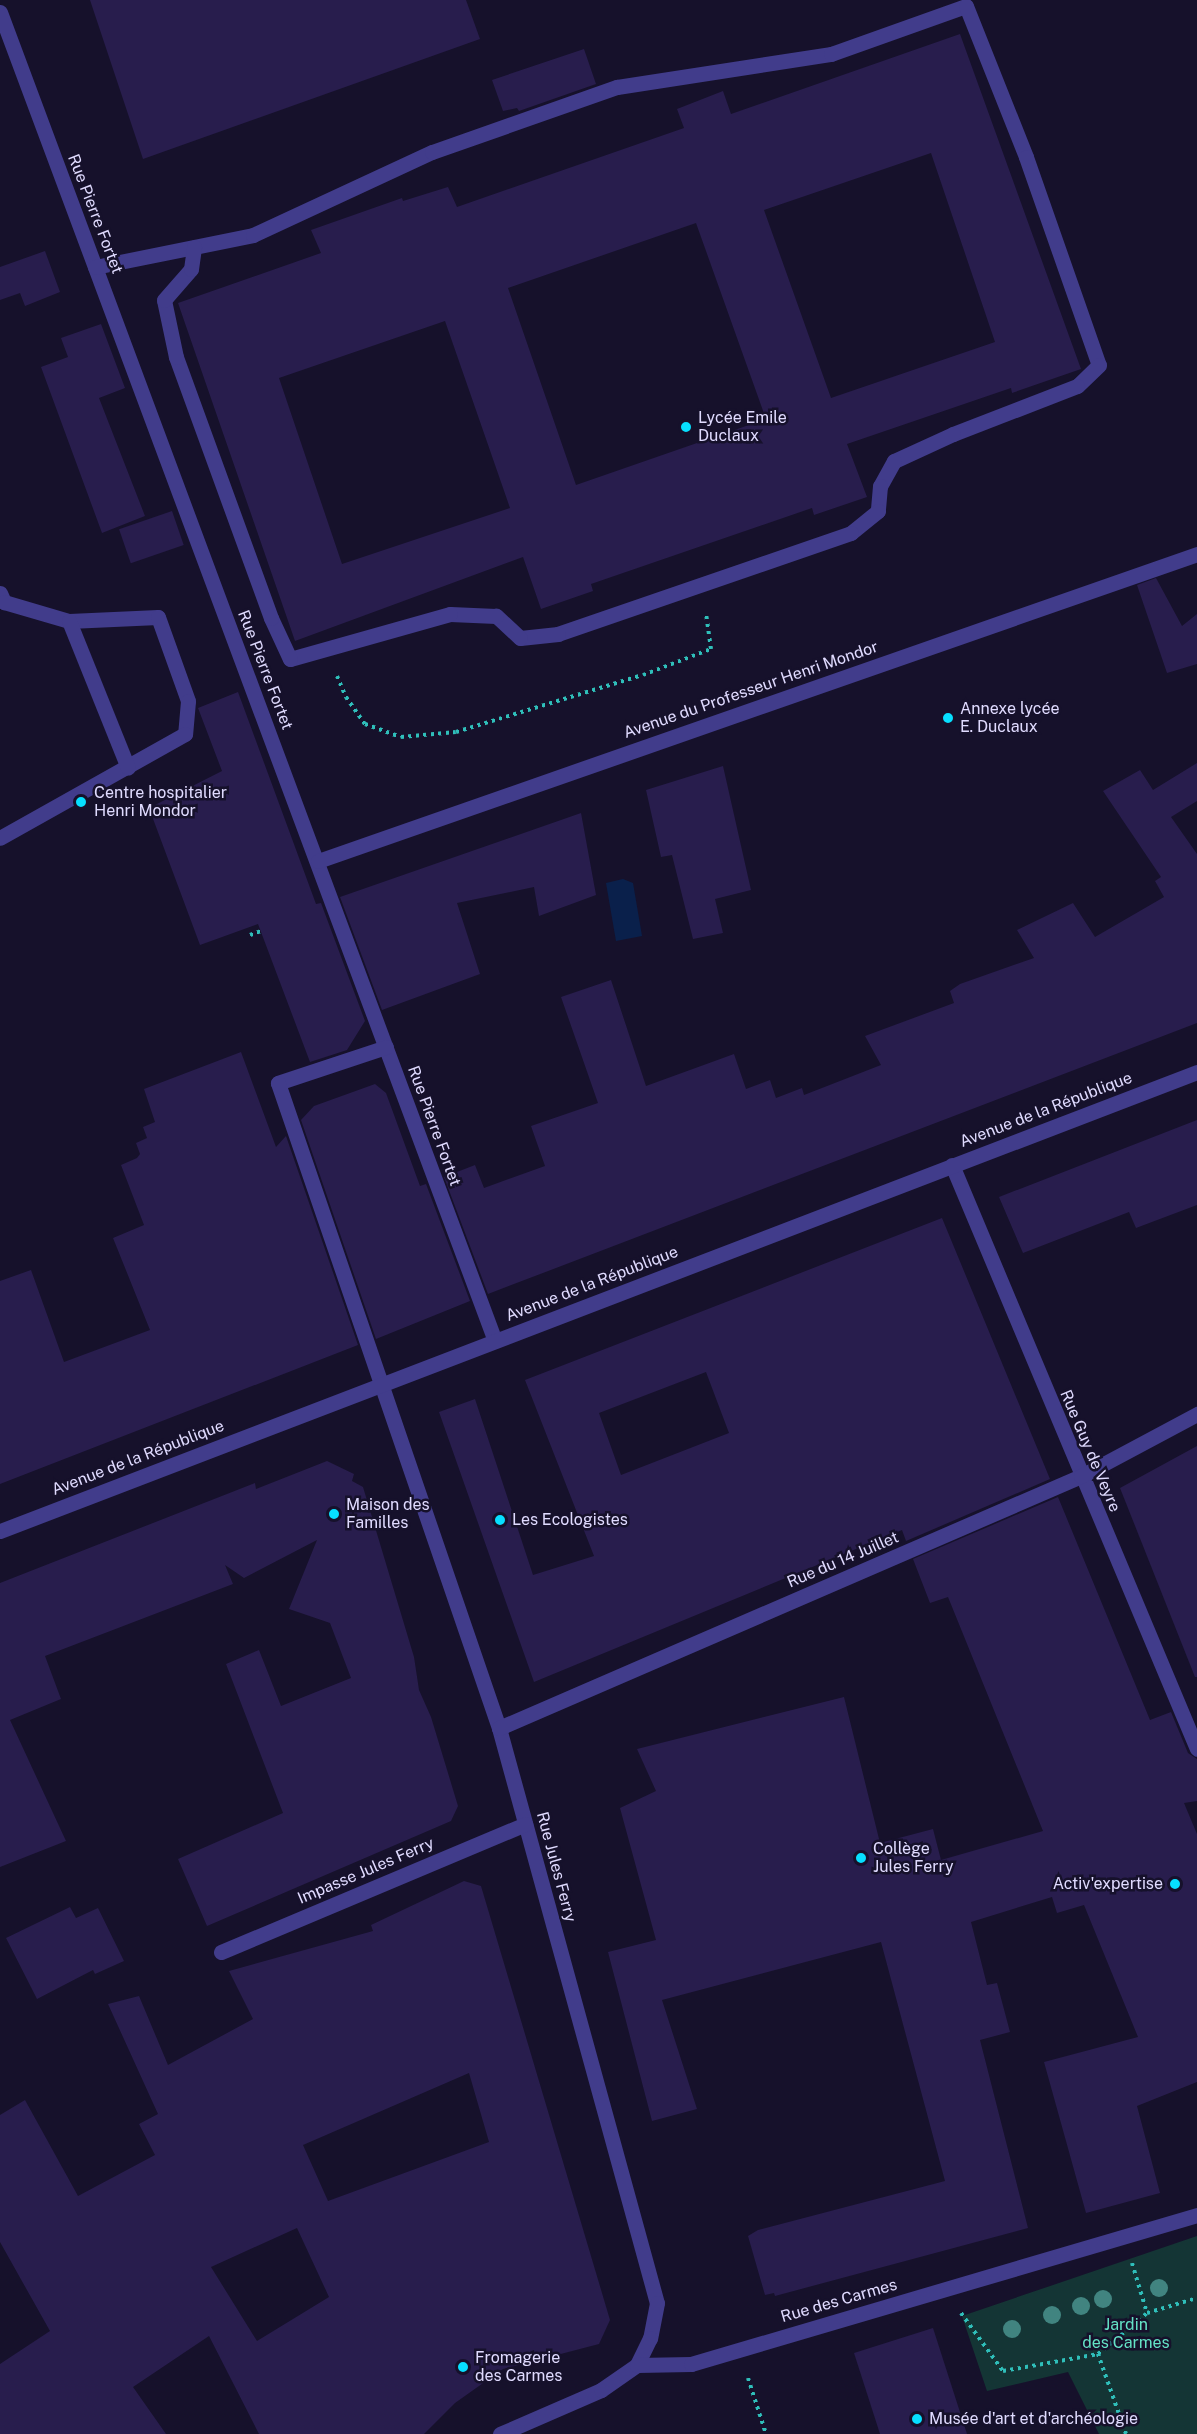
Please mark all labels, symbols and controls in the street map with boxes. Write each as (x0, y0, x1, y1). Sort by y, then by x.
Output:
street label: Rue Pierre Fortet (63, 151, 127, 277)
place label: Lycée Emile Duclaux (698, 408, 787, 446)
marker: Lycée Emile Duclaux (679, 420, 693, 434)
street label: Rue Pierre Fortet (233, 607, 297, 733)
street label: Avenue du Professeur Henri Mondor (621, 637, 881, 743)
place label: Annexe lycée E. Duclaux (960, 699, 1060, 737)
marker: Annexe lycée E. Duclaux (941, 711, 955, 725)
place label: Centre hospitalier Henri Mondor (94, 783, 227, 821)
marker: Centre hospitalier Henri Mondor (72, 793, 90, 811)
street label: Rue Pierre Fortet (403, 1063, 465, 1189)
street label: Avenue de la République (957, 1068, 1135, 1152)
street label: Avenue de la République (503, 1242, 681, 1326)
street label: Rue Guy de Veyre (1055, 1387, 1125, 1515)
street label: Avenue de la République (49, 1416, 227, 1500)
place label: Maison des Familles (346, 1495, 430, 1533)
marker: Maison des Familles (327, 1507, 341, 1521)
place label: Les Ecologistes (512, 1510, 628, 1530)
marker: Les Ecologistes (493, 1513, 507, 1527)
street label: Rue du 14 Juillet (784, 1528, 902, 1592)
street label: Rue Jules Ferry (532, 1810, 580, 1924)
street label: Impasse Jules Ferry (295, 1834, 437, 1908)
place label: Collège Jules Ferry (873, 1839, 954, 1877)
marker: Collège Jules Ferry (854, 1851, 868, 1865)
place label: Activ'expertise (1053, 1874, 1163, 1894)
marker: Activ'expertise (1168, 1877, 1182, 1891)
street label: Rue des Carmes (778, 2275, 900, 2327)
park label: Jardin des Carmes (1082, 2315, 1170, 2353)
place label: Fromagerie des Carmes (475, 2348, 562, 2386)
marker: Fromagerie des Carmes (456, 2360, 470, 2374)
place label: Musée d'art et d'archéologie (929, 2409, 1139, 2429)
marker: Musée d'art et d'archéologie (910, 2412, 924, 2426)

